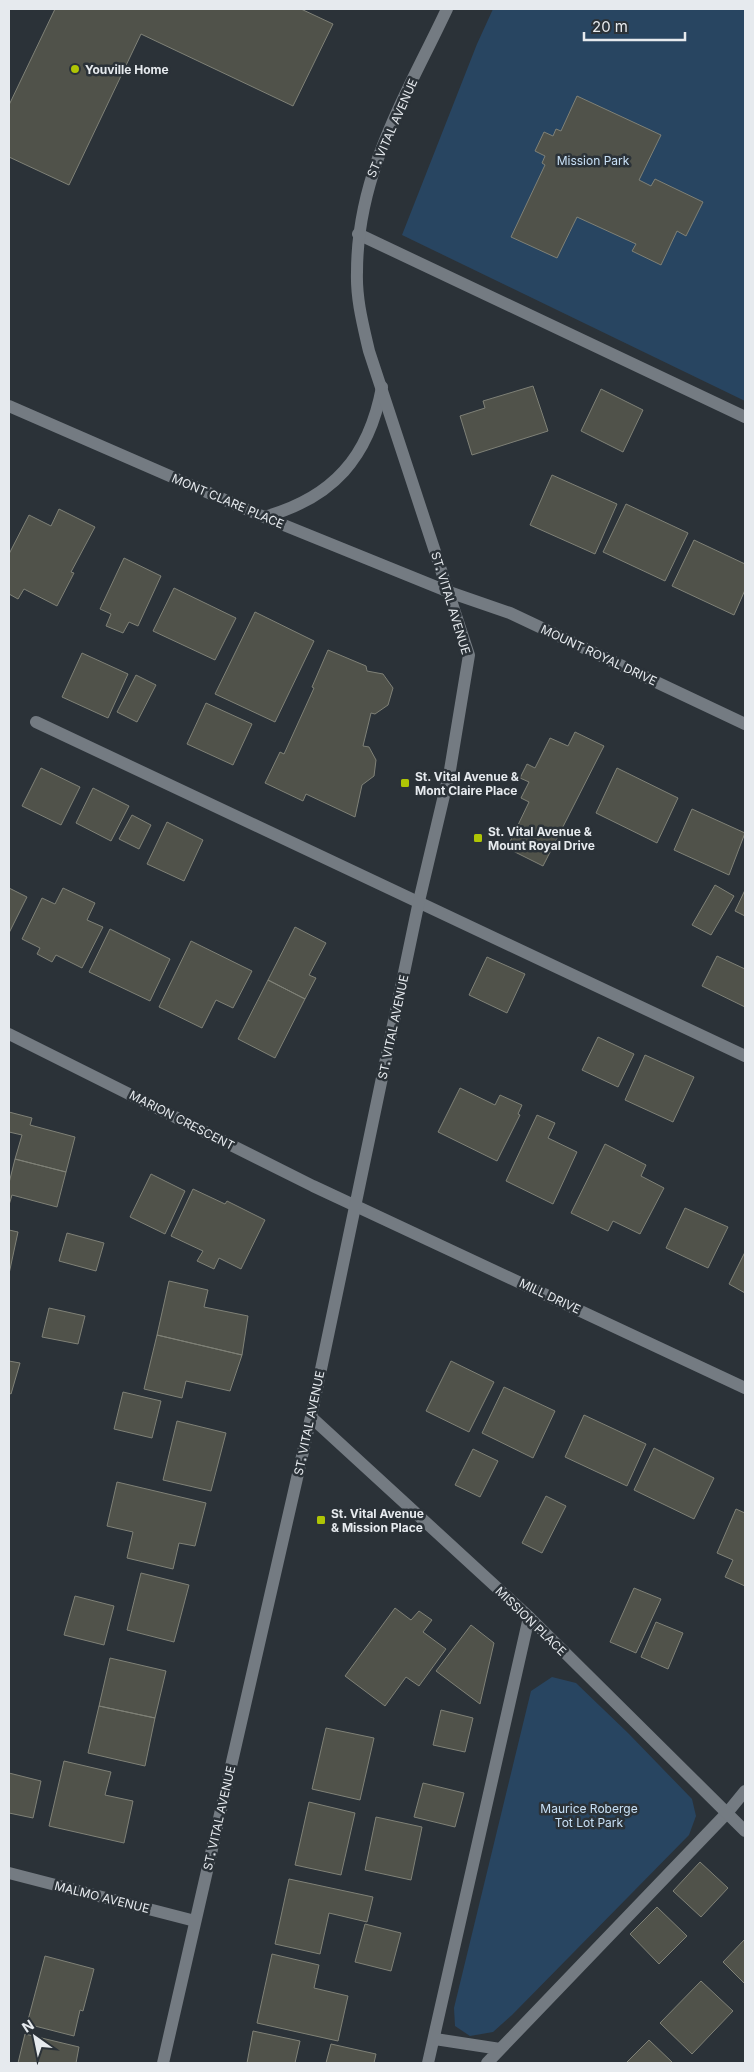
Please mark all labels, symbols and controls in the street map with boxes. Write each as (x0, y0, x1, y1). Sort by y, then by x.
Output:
scale bar (584, 10, 685, 42)
text: 20 m (592, 17, 628, 36)
place label: Youville Home (85, 62, 169, 77)
marker: Youville Home (69, 63, 81, 75)
street label: ST. VITAL AVENUE (363, 76, 421, 180)
park label: Mission Park (557, 153, 630, 168)
street label: MONT CLARE PLACE (170, 471, 286, 531)
street label: ST. VITAL AVENUE (428, 550, 474, 656)
street label: MOUNT ROYAL DRIVE (539, 621, 659, 689)
place label: St. Vital Avenue & Mont Claire Place (415, 769, 519, 798)
marker: St. Vital Avenue & Mont Claire Place (399, 777, 411, 789)
place label: St. Vital Avenue & Mount Royal Drive (488, 824, 595, 853)
marker: St. Vital Avenue & Mount Royal Drive (472, 832, 484, 844)
street label: ST. VITAL AVENUE (375, 973, 411, 1081)
street label: MARION CRESCENT (127, 1087, 237, 1153)
street label: MILL DRIVE (517, 1275, 583, 1317)
street label: ST. VITAL AVENUE (291, 1369, 327, 1477)
place label: St. Vital Avenue & Mission Place (331, 1506, 424, 1535)
marker: St. Vital Avenue & Mission Place (315, 1514, 327, 1526)
street label: MISSION PLACE (492, 1583, 570, 1659)
street label: ST. VITAL AVENUE (200, 1764, 238, 1872)
park label: Maurice Roberge Tot Lot Park (540, 1801, 638, 1830)
street label: MALMO AVENUE (53, 1878, 151, 1916)
north arrow (10, 2012, 60, 2062)
text: N (19, 2016, 37, 2036)

